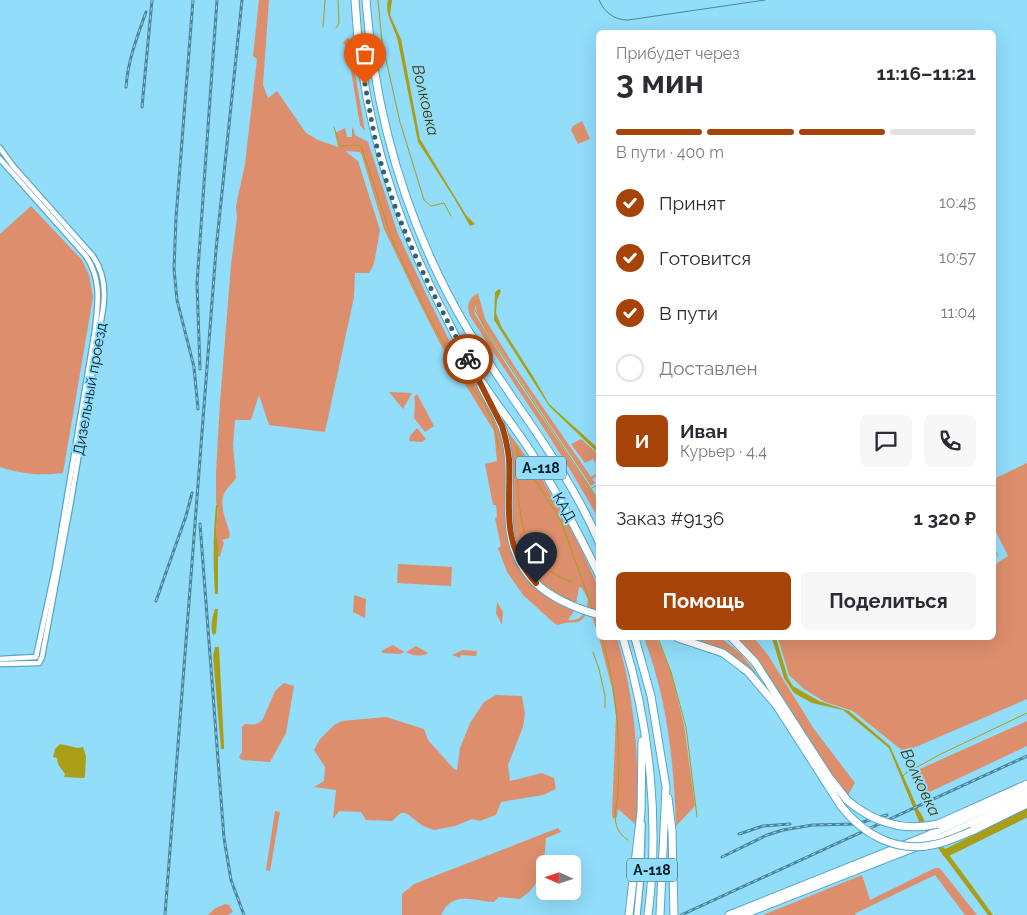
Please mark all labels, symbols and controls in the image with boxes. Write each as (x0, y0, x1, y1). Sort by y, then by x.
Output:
pin (344, 33, 386, 84)
icon: bag (351, 40, 379, 68)
text: Прибудет через (616, 44, 740, 63)
text: 11:16–11:21 (877, 62, 976, 84)
water label: Волковка (408, 63, 443, 138)
text: 3 мин (616, 63, 704, 100)
text: В пути · 400 m (616, 143, 724, 162)
icon: check (616, 189, 644, 217)
text: Принят (659, 192, 726, 214)
text: 10:45 (939, 193, 976, 212)
icon: check (616, 244, 644, 272)
text: Готовится (659, 247, 751, 269)
text: 10:57 (939, 248, 976, 267)
icon: check (616, 299, 644, 327)
text: В пути (659, 302, 718, 324)
text: 11:04 (941, 303, 976, 322)
street label: Дизельный проезд (69, 321, 111, 457)
courier (443, 334, 493, 384)
icon: bike (454, 345, 482, 373)
text: Доставлен (659, 357, 758, 379)
button: chat (860, 415, 912, 467)
button: phone (924, 415, 976, 467)
text: Иван (680, 420, 728, 442)
text: И (635, 430, 649, 452)
text: Курьер · 4.4 (680, 442, 767, 461)
road number: А-118 (516, 456, 566, 479)
street label: КАД (548, 489, 580, 525)
text: Заказ #9136 (616, 507, 724, 529)
text: 1 320 ₽ (913, 507, 976, 529)
pin (515, 532, 557, 583)
icon: home (522, 539, 550, 567)
button: Помощь (616, 572, 791, 630)
button: Поделиться (801, 572, 976, 630)
water label: Волковка (897, 745, 945, 819)
north arrow (536, 855, 581, 900)
map controls (536, 855, 581, 900)
road number: А-118 (627, 858, 677, 882)

